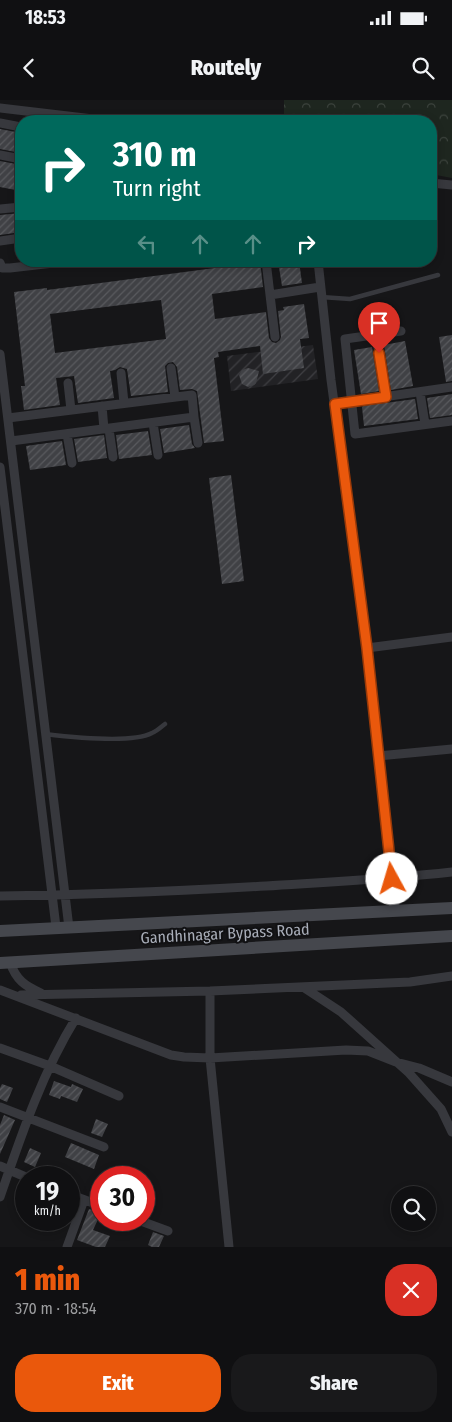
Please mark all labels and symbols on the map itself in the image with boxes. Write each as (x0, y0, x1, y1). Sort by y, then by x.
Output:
pin (358, 302, 400, 353)
position arrow (365, 852, 417, 904)
street label: Gandhinagar Bypass Road (140, 920, 310, 947)
speed limit sign: 30 (90, 1166, 155, 1231)

